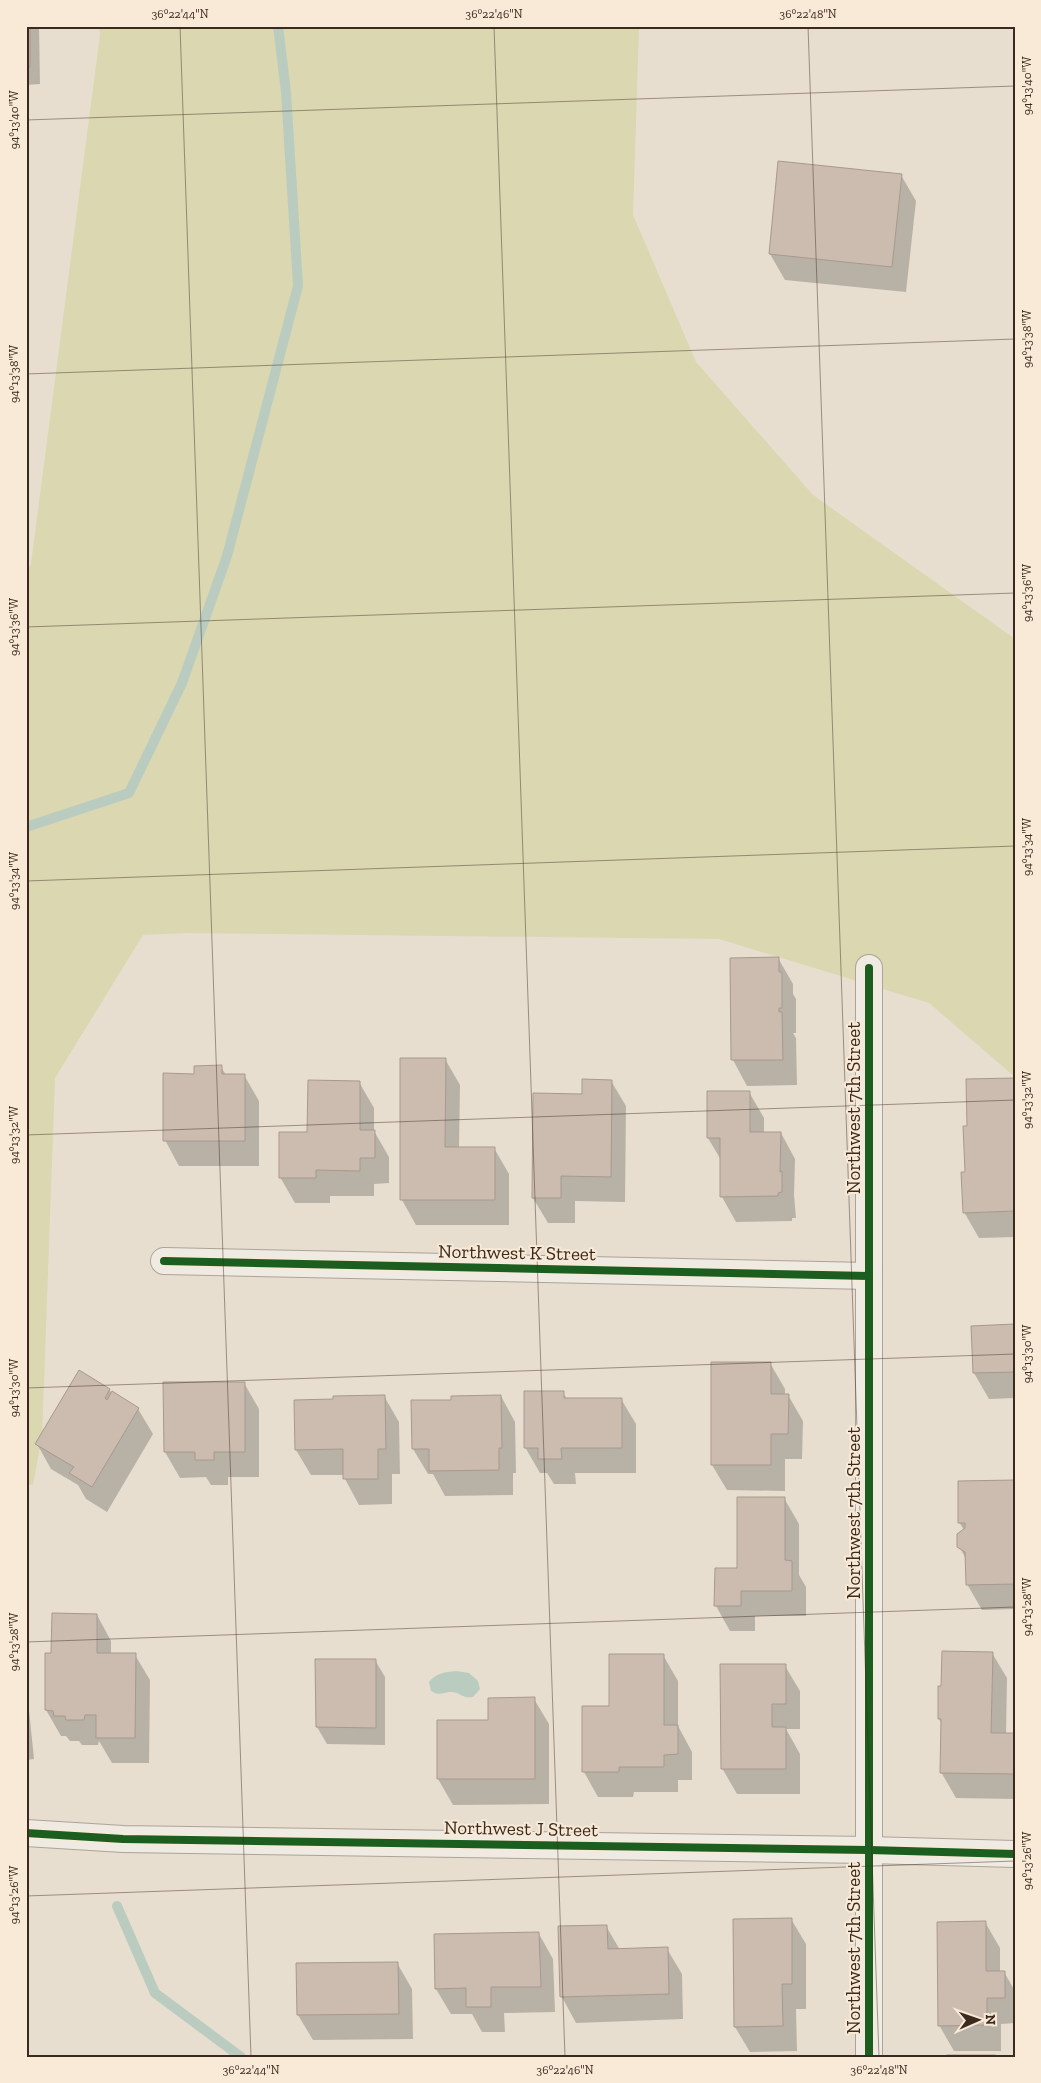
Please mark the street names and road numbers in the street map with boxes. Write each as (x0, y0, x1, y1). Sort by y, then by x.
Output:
street label: Northwest 7th Street (842, 1022, 865, 1194)
street label: Northwest K Street (438, 1240, 596, 1265)
street label: Northwest 7th Street (842, 1427, 865, 1599)
street label: Northwest J Street (444, 1816, 598, 1841)
street label: Northwest 7th Street (842, 1862, 865, 2034)

